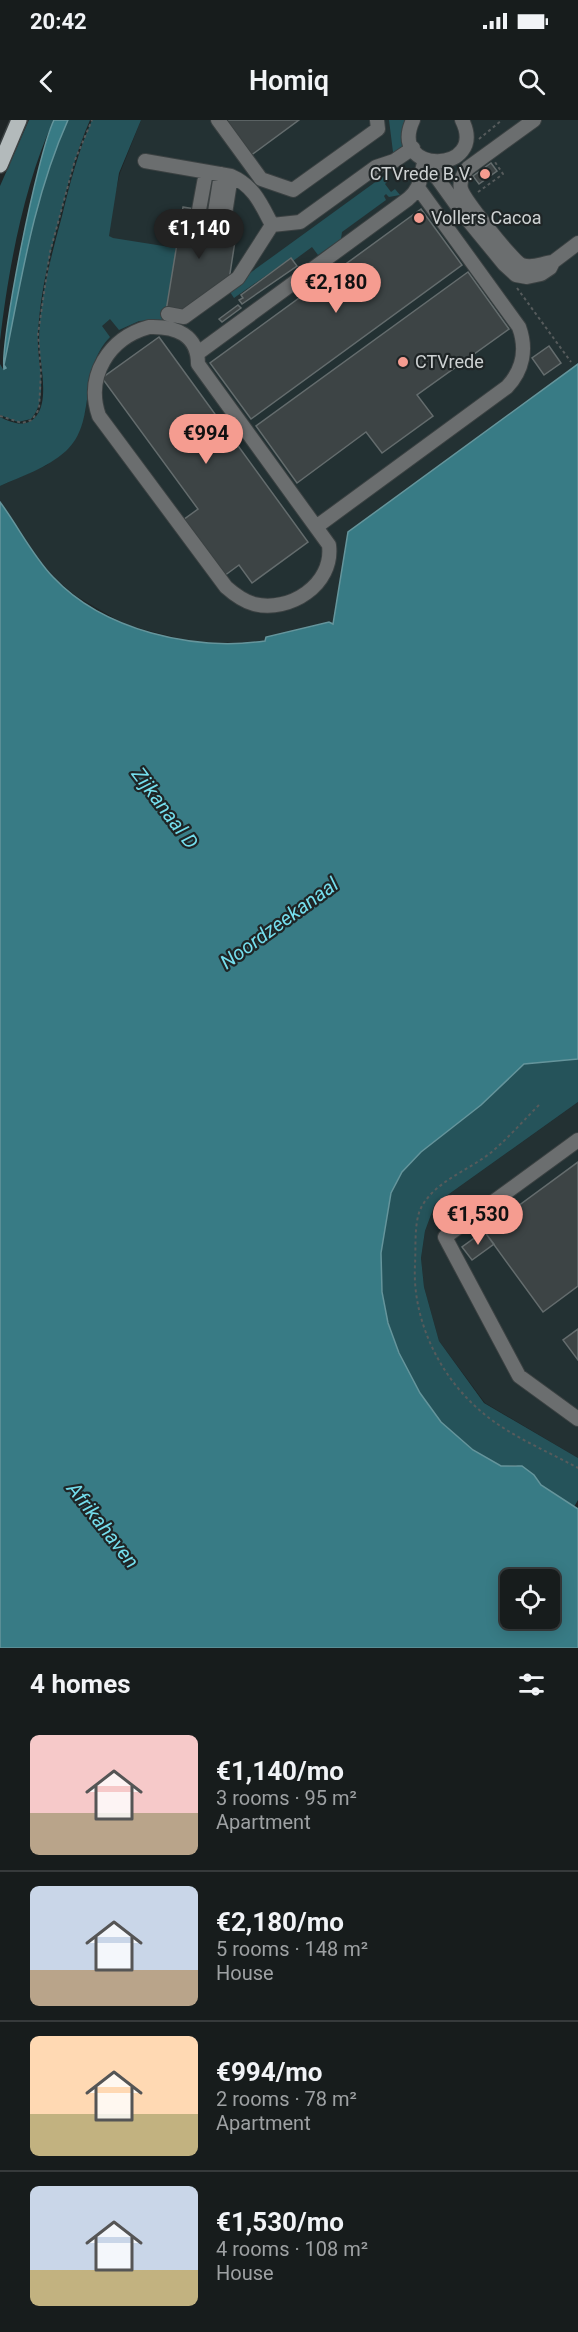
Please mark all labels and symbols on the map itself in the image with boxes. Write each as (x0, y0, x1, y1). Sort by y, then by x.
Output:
place label: CTVrede B.V. (370, 163, 473, 184)
marker: CTVrede B.V. (478, 167, 492, 181)
place label: Vollers Cacoa (431, 207, 541, 228)
pin: €1,140 (150, 209, 248, 260)
marker: Vollers Cacoa (412, 211, 426, 225)
pin: €2,180 (287, 263, 385, 314)
place label: CTVrede (415, 351, 484, 372)
marker: CTVrede (396, 355, 410, 369)
pin: €994 (170, 414, 242, 465)
water label: Zijkanaal D (126, 762, 203, 854)
water label: Noordzeekanaal (215, 872, 343, 974)
pin: €1,530 (429, 1195, 527, 1246)
water label: Afrikahaven (61, 1476, 144, 1573)

